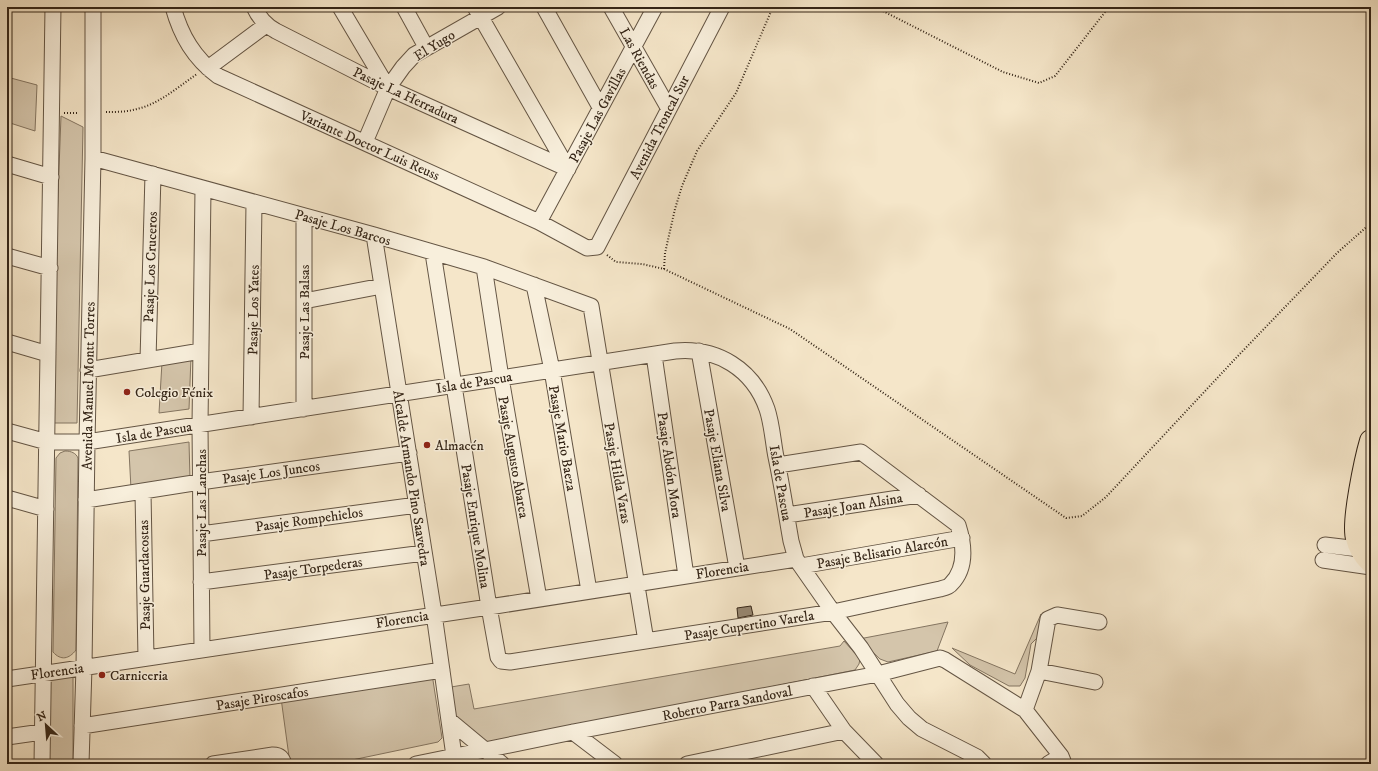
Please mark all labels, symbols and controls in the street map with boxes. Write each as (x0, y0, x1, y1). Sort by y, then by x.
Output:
street label: Las Riendas (615, 25, 663, 93)
street label: El Yugo (410, 26, 459, 66)
street label: Pasaje La Herradura (350, 64, 461, 128)
street label: Pasaje Las Gavillas (565, 65, 631, 166)
street label: Avenida Troncal Sur (626, 72, 694, 182)
street label: Variante Doctor Luis Reuss (296, 107, 443, 185)
street label: Pasaje Los Barcos (293, 206, 393, 250)
street label: Pasaje Los Cruceros (140, 211, 162, 323)
street label: Pasaje Los Yates (244, 264, 264, 355)
street label: Pasaje Las Balsas (296, 264, 314, 359)
street label: Avenida Manuel Montt Torres (79, 301, 99, 470)
street label: Isla de Pascua (435, 368, 514, 398)
place label: Colegio Fénix (135, 384, 213, 402)
street label: Pasaje Mario Baeza (544, 384, 580, 492)
marker: Colegio Fénix (122, 387, 132, 397)
street label: Alcalde Armando Pino Saavedra (388, 389, 434, 567)
street label: Pasaje Augusto Abarca (493, 395, 533, 520)
street label: Pasaje Eliana Silva (699, 407, 735, 513)
street label: Pasaje Abdón Mora (653, 411, 685, 519)
street label: Isla de Pascua (115, 418, 194, 448)
street label: Pasaje Hilda Varas (599, 421, 635, 525)
place label: Almacén (435, 437, 484, 455)
marker: Almacén (422, 440, 432, 450)
street label: Isla de Pascua (764, 444, 796, 523)
street label: Pasaje Las Lanchas (193, 449, 211, 557)
street label: Pasaje Los Juncos (221, 457, 321, 489)
street label: Pasaje Enrique Molina (456, 463, 494, 590)
street label: Pasaje Joan Alsina (802, 489, 904, 523)
street label: Pasaje Rompehielos (254, 503, 365, 536)
street label: Pasaje Guardacostas (135, 519, 155, 630)
street label: Pasaje Belisario Alarcón (815, 532, 950, 573)
street label: Pasaje Torpederas (263, 553, 364, 585)
street label: Florencia (694, 558, 750, 584)
street label: Florencia (374, 607, 430, 633)
street label: Pasaje Cupertino Varela (683, 607, 815, 645)
street label: Florencia (29, 659, 85, 685)
place label: Carniceria (110, 667, 168, 685)
marker: Carniceria (97, 670, 107, 680)
street label: Roberto Parra Sandoval (661, 682, 794, 725)
street label: Pasaje Piroscafos (215, 683, 310, 715)
north arrow (26, 705, 66, 745)
text: N (35, 709, 49, 725)

